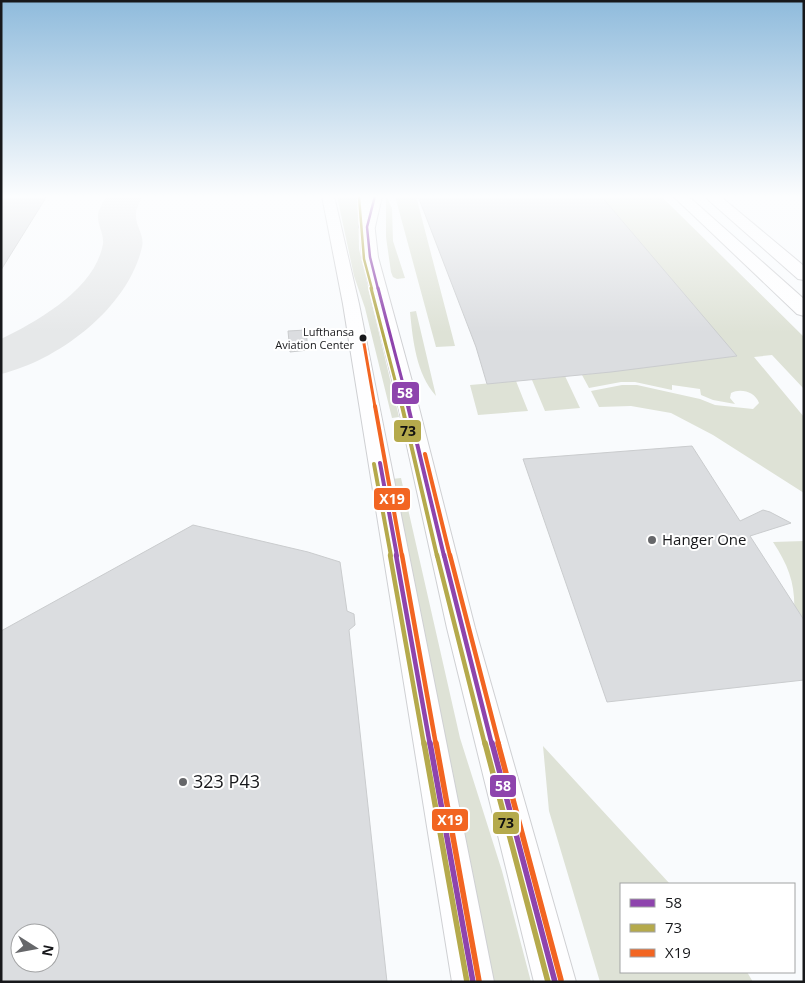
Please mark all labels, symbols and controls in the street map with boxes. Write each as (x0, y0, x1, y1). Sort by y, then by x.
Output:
place label: Lufthansa Aviation Center (275, 324, 355, 352)
marker: Lufthansa Aviation Center (358, 333, 368, 343)
line badge: 58 (391, 381, 420, 405)
text: 58 (397, 383, 413, 402)
line badge: 73 (393, 419, 422, 443)
text: 73 (400, 421, 416, 440)
line badge: X19 (373, 487, 411, 511)
text: X19 (379, 489, 405, 508)
place label: Hanger One (662, 529, 746, 549)
marker: Hanger One (646, 534, 658, 546)
place label: 323 P43 (193, 769, 260, 793)
line badge: 58 (489, 774, 517, 798)
marker: 323 P43 (177, 776, 189, 788)
text: 58 (495, 776, 511, 795)
line badge: X19 (431, 808, 469, 832)
text: X19 (437, 810, 463, 829)
line badge: 73 (492, 811, 520, 835)
text: 73 (498, 813, 514, 832)
legend (620, 883, 795, 973)
text: 58 (665, 892, 682, 912)
text: 73 (665, 917, 682, 937)
north arrow (10, 923, 60, 973)
text: X19 (665, 942, 691, 962)
text: N (38, 943, 59, 958)

